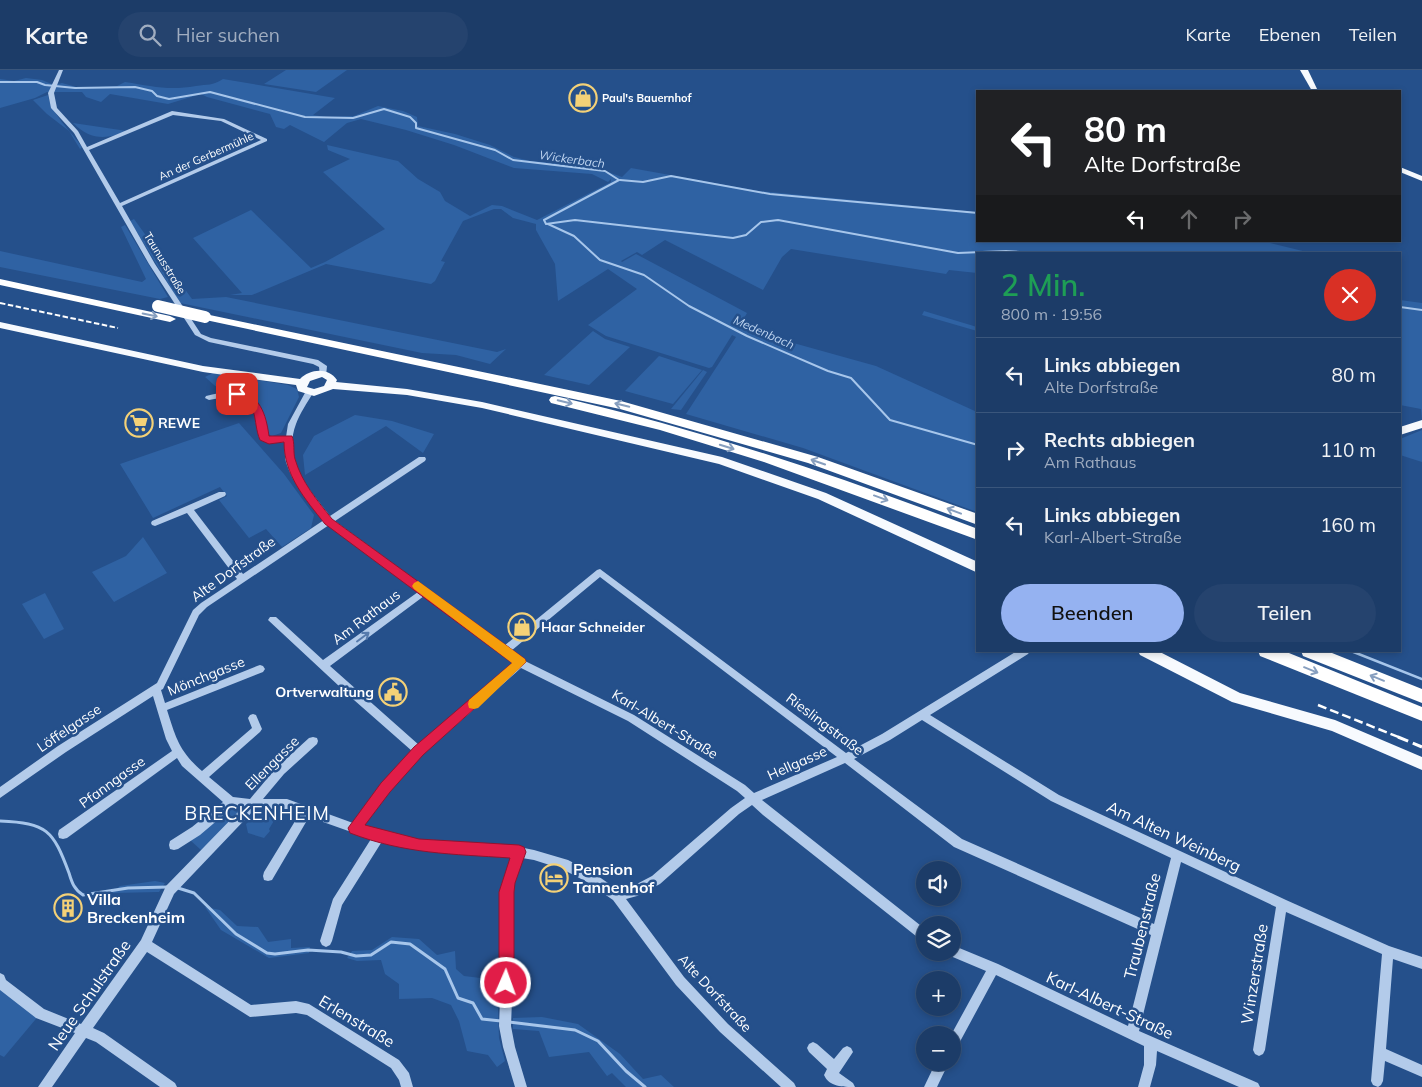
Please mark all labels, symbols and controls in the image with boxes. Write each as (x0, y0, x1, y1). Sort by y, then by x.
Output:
search box (118, 12, 468, 57)
text: Karte (25, 20, 88, 50)
icon: search (136, 21, 164, 49)
text: Hier suchen (176, 23, 280, 47)
text: Karte (1185, 23, 1231, 46)
text: Ebenen (1259, 23, 1321, 46)
text: Teilen (1349, 23, 1397, 46)
shop icon: Paul's Bauernhof (568, 83, 598, 113)
place label: Paul's Bauernhof (602, 91, 693, 105)
text: 80 m (1084, 107, 1167, 151)
icon: left (1001, 110, 1066, 175)
street label: An der Gerbermühle (156, 129, 256, 183)
water label: Wickerbach (538, 147, 606, 171)
text: Alte Dorfstraße (1084, 150, 1241, 178)
icon: left (1122, 205, 1150, 233)
icon: ahead (1175, 205, 1203, 233)
icon: right (1228, 205, 1256, 233)
street label: Taunusstraße (141, 230, 189, 297)
text: 2 Min. (1001, 266, 1085, 304)
button: close (1324, 269, 1376, 321)
text: 800 m · 19:56 (1001, 304, 1102, 324)
one-way arrow (142, 311, 158, 320)
water label: Medenbach (731, 312, 797, 352)
text: Links abbiegen (1044, 353, 1181, 377)
icon: left (1001, 361, 1029, 389)
text: 80 m (1332, 363, 1376, 387)
pin (216, 373, 258, 415)
text: Alte Dorfstraße (1044, 377, 1158, 397)
icon: arrive (223, 380, 251, 408)
one-way arrow (556, 398, 572, 407)
one-way arrow (614, 400, 630, 410)
supermarket icon: REWE (124, 408, 154, 438)
place label: REWE (158, 414, 200, 432)
text: Rechts abbiegen (1044, 428, 1195, 452)
icon: right (1001, 436, 1029, 464)
text: 110 m (1320, 438, 1376, 462)
one-way arrow (719, 443, 734, 452)
text: Am Rathaus (1044, 452, 1136, 472)
one-way arrow (810, 457, 826, 466)
one-way arrow (873, 494, 889, 504)
text: Links abbiegen (1044, 503, 1181, 527)
one-way arrow (946, 506, 962, 515)
icon: left (1001, 511, 1029, 539)
text: 160 m (1320, 513, 1376, 537)
text: Karl-Albert-Straße (1044, 527, 1182, 547)
street label: Alte Dorfstraße (187, 532, 279, 606)
button: Beenden (1001, 584, 1184, 642)
button: Teilen (1194, 584, 1376, 642)
street label: Am Rathaus (328, 585, 404, 649)
shop icon: Haar Schneider (507, 612, 537, 642)
place label: Haar Schneider (541, 618, 645, 636)
one-way arrow (356, 632, 370, 642)
street label: Mönchgasse (165, 652, 247, 700)
one-way arrow (1303, 665, 1318, 675)
one-way arrow (1370, 673, 1385, 683)
public building icon: Ortverwaltung (378, 677, 408, 707)
place label: Ortverwaltung (275, 683, 374, 701)
street label: Karl-Albert-Straße (609, 685, 721, 763)
street label: Rieslingstraße (783, 689, 867, 759)
street label: Löffelgasse (33, 700, 105, 756)
street label: Ellengasse (241, 732, 303, 794)
street label: Hellgasse (764, 742, 830, 784)
street label: Pfanngasse (76, 752, 148, 812)
street label: Am Alten Weinberg (1104, 796, 1244, 876)
district label: BRECKENHEIM (184, 801, 330, 825)
place label: Pension Tannenhof (573, 859, 655, 897)
map controls (916, 861, 961, 1071)
button: sound (916, 861, 961, 906)
hotel icon: Pension Tannenhof (539, 863, 569, 893)
street label: Traubenstraße (1119, 871, 1165, 981)
place label: Villa Breckenheim (86, 889, 185, 927)
building icon: Villa Breckenheim (53, 893, 83, 923)
button: layers (916, 916, 961, 961)
street label: Winzerstraße (1236, 922, 1272, 1026)
street label: Neue Schulstraße (43, 936, 135, 1054)
street label: Alte Dorfstraße (674, 950, 756, 1036)
position arrow (479, 956, 531, 1008)
street label: Karl-Albert-Straße (1043, 967, 1177, 1043)
button: + (916, 971, 961, 1016)
street label: Erlenstraße (316, 991, 398, 1051)
button: − (916, 1026, 961, 1071)

